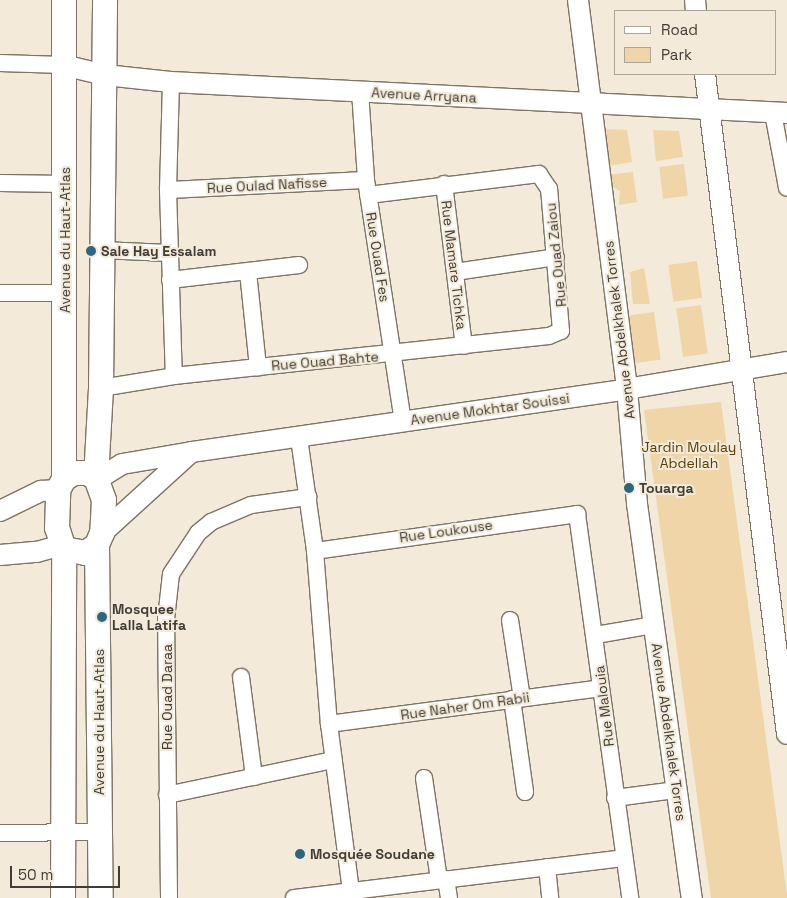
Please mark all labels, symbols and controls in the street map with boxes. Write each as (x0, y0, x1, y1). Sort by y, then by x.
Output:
legend (614, 10, 777, 75)
text: Road (661, 20, 698, 39)
text: Park (661, 45, 692, 64)
street label: Avenue Arryana (371, 84, 477, 106)
street label: Avenue du Haut-Atlas (57, 167, 73, 313)
street label: Rue Oulad Nafisse (206, 173, 328, 197)
street label: Rue Mamare Tichka (438, 199, 470, 331)
street label: Rue Ouad Zaiou (542, 202, 570, 308)
street label: Rue Ouad Fes (363, 211, 393, 303)
street label: Avenue Abdelkhalek Torres (600, 240, 638, 420)
place label: Sale Hay Essalam (101, 243, 216, 259)
marker: Sale Hay Essalam (85, 245, 97, 257)
street label: Rue Ouad Bahte (271, 348, 379, 374)
street label: Avenue Mokhtar Souissi (409, 390, 571, 428)
park label: Jardin Moulay Abdellah (642, 439, 736, 472)
place label: Touarga (639, 480, 694, 496)
marker: Touarga (623, 482, 635, 494)
street label: Rue Loukouse (398, 516, 494, 546)
place label: Mosquee Lalla Latifa (112, 601, 186, 634)
marker: Mosquee Lalla Latifa (96, 611, 108, 623)
street label: Avenue Abdelkhalek Torres (648, 642, 690, 822)
street label: Rue Ouad Daraa (159, 644, 175, 750)
street label: Avenue du Haut-Atlas (91, 649, 107, 795)
street label: Rue Malouia (591, 664, 617, 748)
street label: Rue Naher Om Rabii (399, 689, 531, 723)
place label: Mosquée Soudane (310, 846, 435, 862)
marker: Mosquée Soudane (294, 848, 306, 860)
scale bar (12, 856, 122, 888)
text: 50 m (18, 865, 53, 884)

